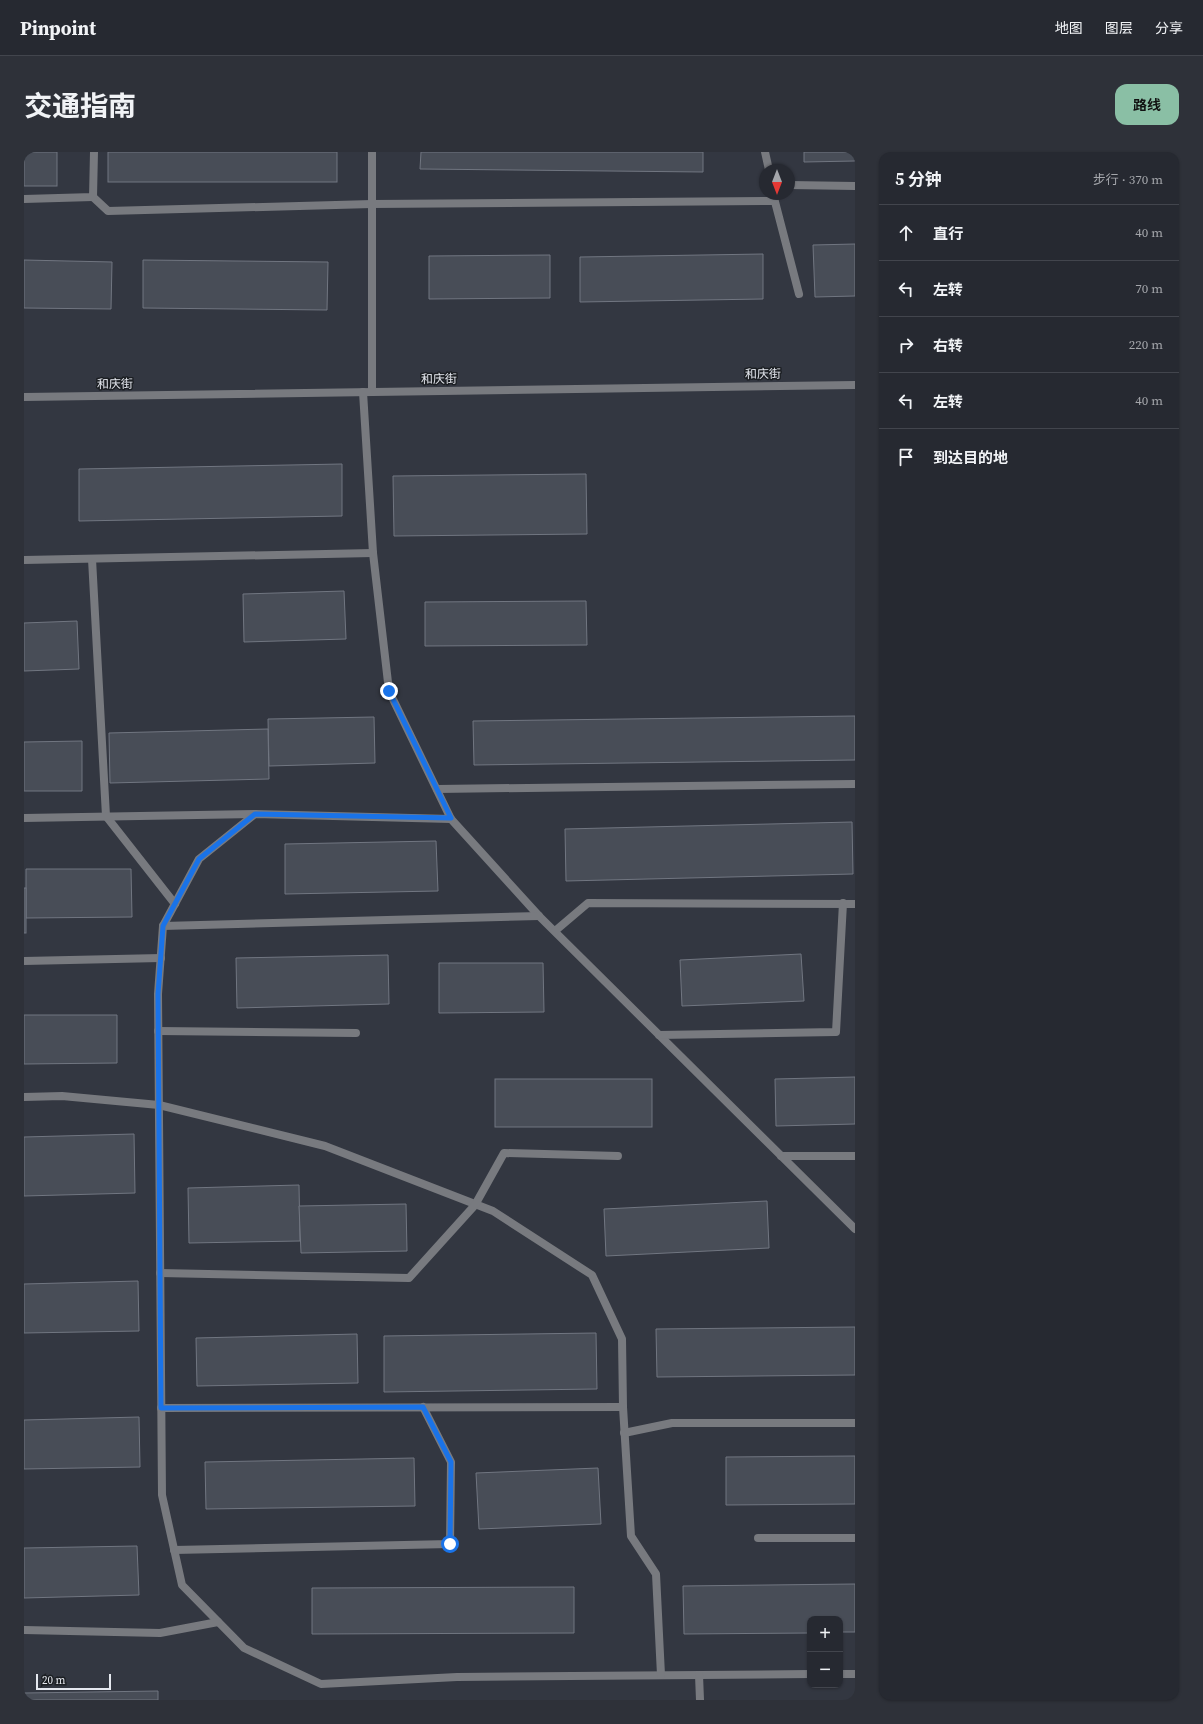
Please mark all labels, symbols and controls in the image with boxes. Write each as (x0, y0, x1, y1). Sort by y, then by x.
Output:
text: Pinpoint (20, 15, 96, 41)
text: 地图 (1055, 18, 1083, 38)
text: 图层 (1105, 18, 1133, 38)
text: 分享 (1155, 18, 1183, 38)
button: 路线 (1115, 84, 1179, 125)
text: 交通指南 (24, 87, 136, 125)
north arrow (759, 164, 795, 200)
text: 5 分钟 (895, 167, 942, 191)
text: 步行 · 370 m (1093, 171, 1163, 188)
icon: ahead (895, 222, 917, 244)
text: 直行 (933, 223, 963, 244)
text: 40 m (1135, 224, 1163, 241)
icon: left (895, 278, 917, 300)
text: 左转 (933, 279, 963, 300)
text: 70 m (1135, 280, 1163, 297)
icon: right (895, 334, 917, 356)
text: 右转 (933, 335, 963, 356)
text: 220 m (1129, 336, 1163, 353)
street label: 和庆街 (745, 366, 781, 382)
street label: 和庆街 (421, 371, 457, 387)
street label: 和庆街 (97, 376, 133, 392)
icon: left (895, 390, 917, 412)
text: 左转 (933, 391, 963, 412)
text: 40 m (1135, 392, 1163, 409)
icon: arrive (895, 446, 917, 468)
text: 到达目的地 (933, 447, 1008, 468)
route end (380, 682, 398, 700)
route start (441, 1535, 459, 1553)
map controls (807, 1616, 843, 1688)
button: + (807, 1616, 843, 1652)
button: − (807, 1652, 843, 1688)
scale bar (36, 1672, 111, 1691)
text: 20 m (42, 1673, 65, 1688)

